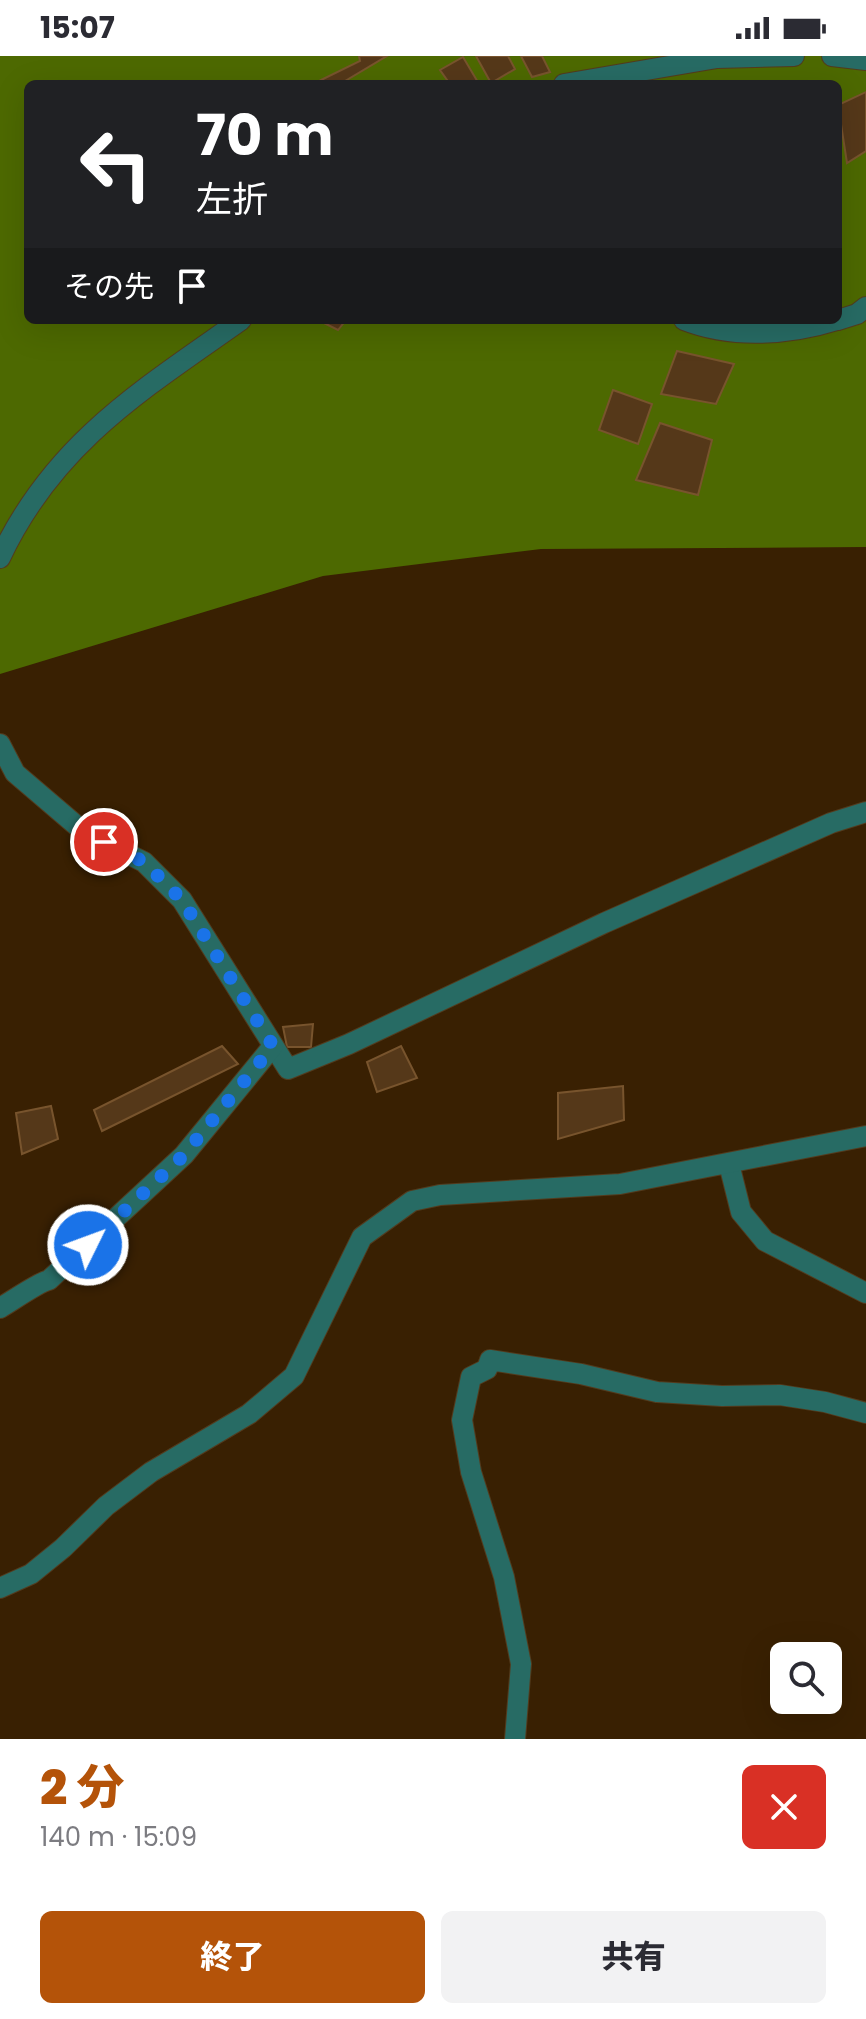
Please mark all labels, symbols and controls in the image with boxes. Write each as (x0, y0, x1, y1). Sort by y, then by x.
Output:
text: 15:07 (40, 6, 115, 49)
text: 70 m (196, 96, 334, 175)
icon: left (64, 112, 168, 216)
text: 左折 (196, 174, 268, 225)
icon: arrive (170, 264, 214, 308)
text: その先 (64, 265, 154, 308)
pin (70, 808, 138, 876)
icon: arrive (82, 820, 126, 864)
position arrow (46, 1203, 130, 1287)
map controls (770, 1642, 842, 1714)
button: search (770, 1642, 842, 1714)
text: 2 分 (40, 1754, 124, 1821)
button: close (742, 1765, 826, 1849)
text: 140 m · 15:09 (40, 1819, 197, 1855)
button: 終了 (40, 1911, 425, 2003)
button: 共有 (441, 1911, 826, 2003)

